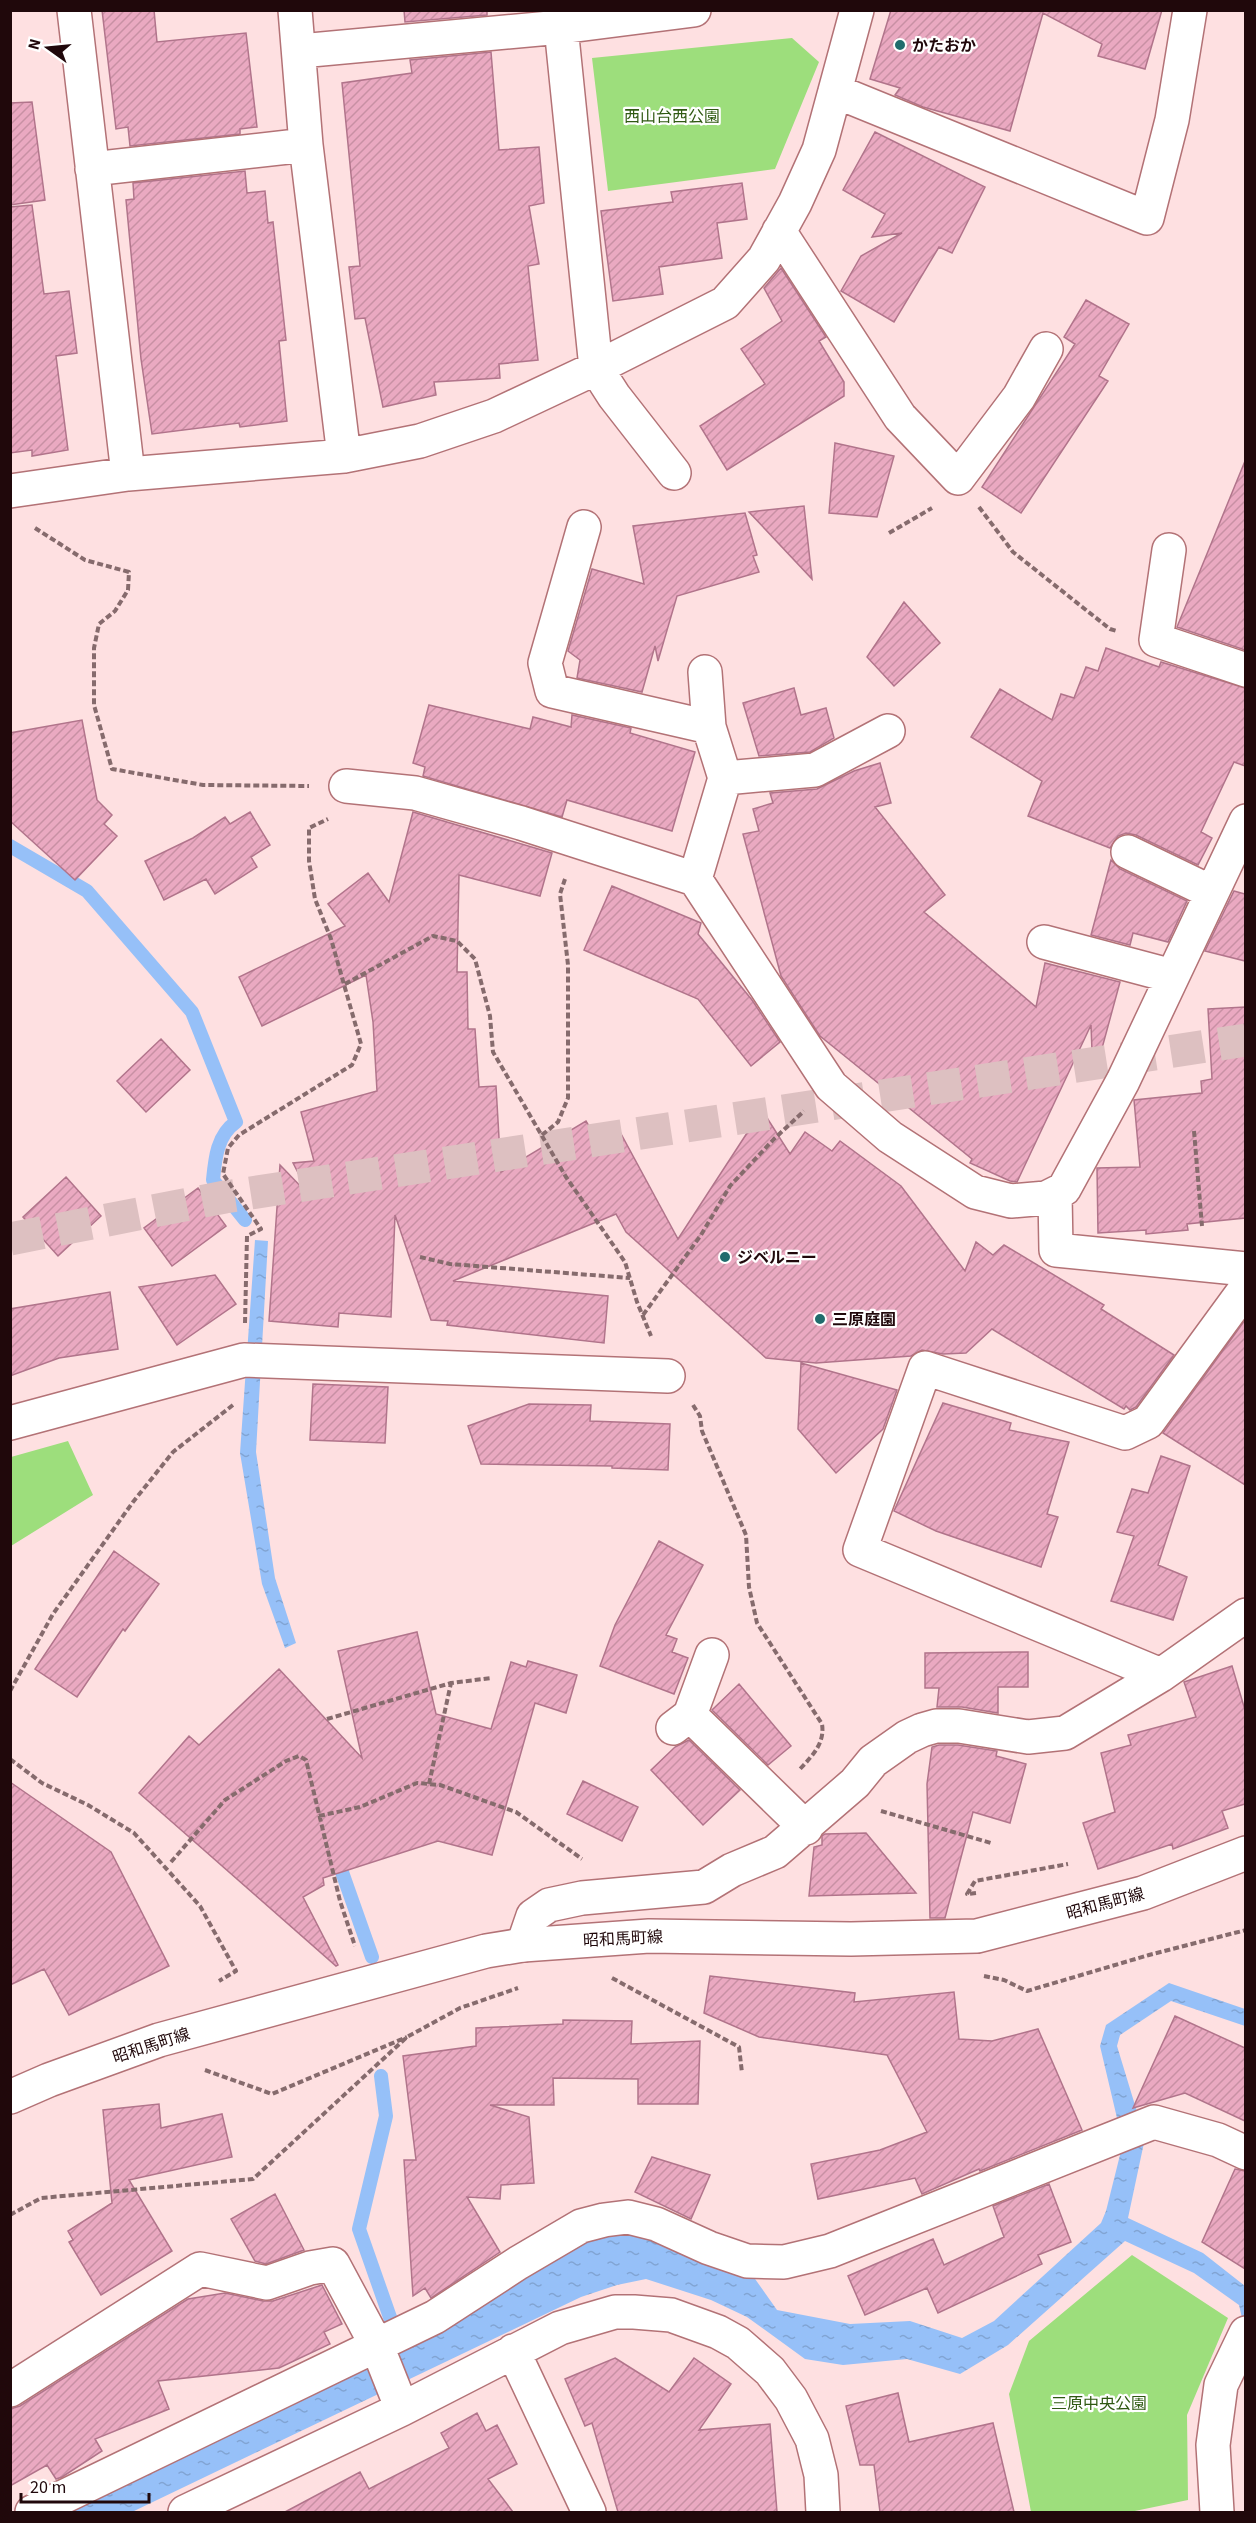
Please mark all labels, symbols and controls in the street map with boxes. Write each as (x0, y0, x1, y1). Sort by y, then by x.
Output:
north arrow (18, 18, 78, 78)
place label: かたおか (912, 35, 976, 57)
text: N (22, 36, 46, 52)
marker: かたおか (893, 38, 907, 52)
park label: 西山台西公園 (624, 106, 720, 128)
place label: ジベルニー (737, 1247, 817, 1269)
marker: ジベルニー (718, 1250, 732, 1264)
place label: 三原庭園 (832, 1309, 896, 1331)
marker: 三原庭園 (813, 1312, 827, 1326)
street label: 昭和馬町線 (1064, 1883, 1147, 1925)
street label: 昭和馬町線 (583, 1926, 664, 1952)
street label: 昭和馬町線 (110, 2023, 193, 2069)
park label: 三原中央公園 (1051, 2393, 1147, 2415)
scale bar (21, 2466, 148, 2504)
text: 20 m (30, 2475, 66, 2500)

